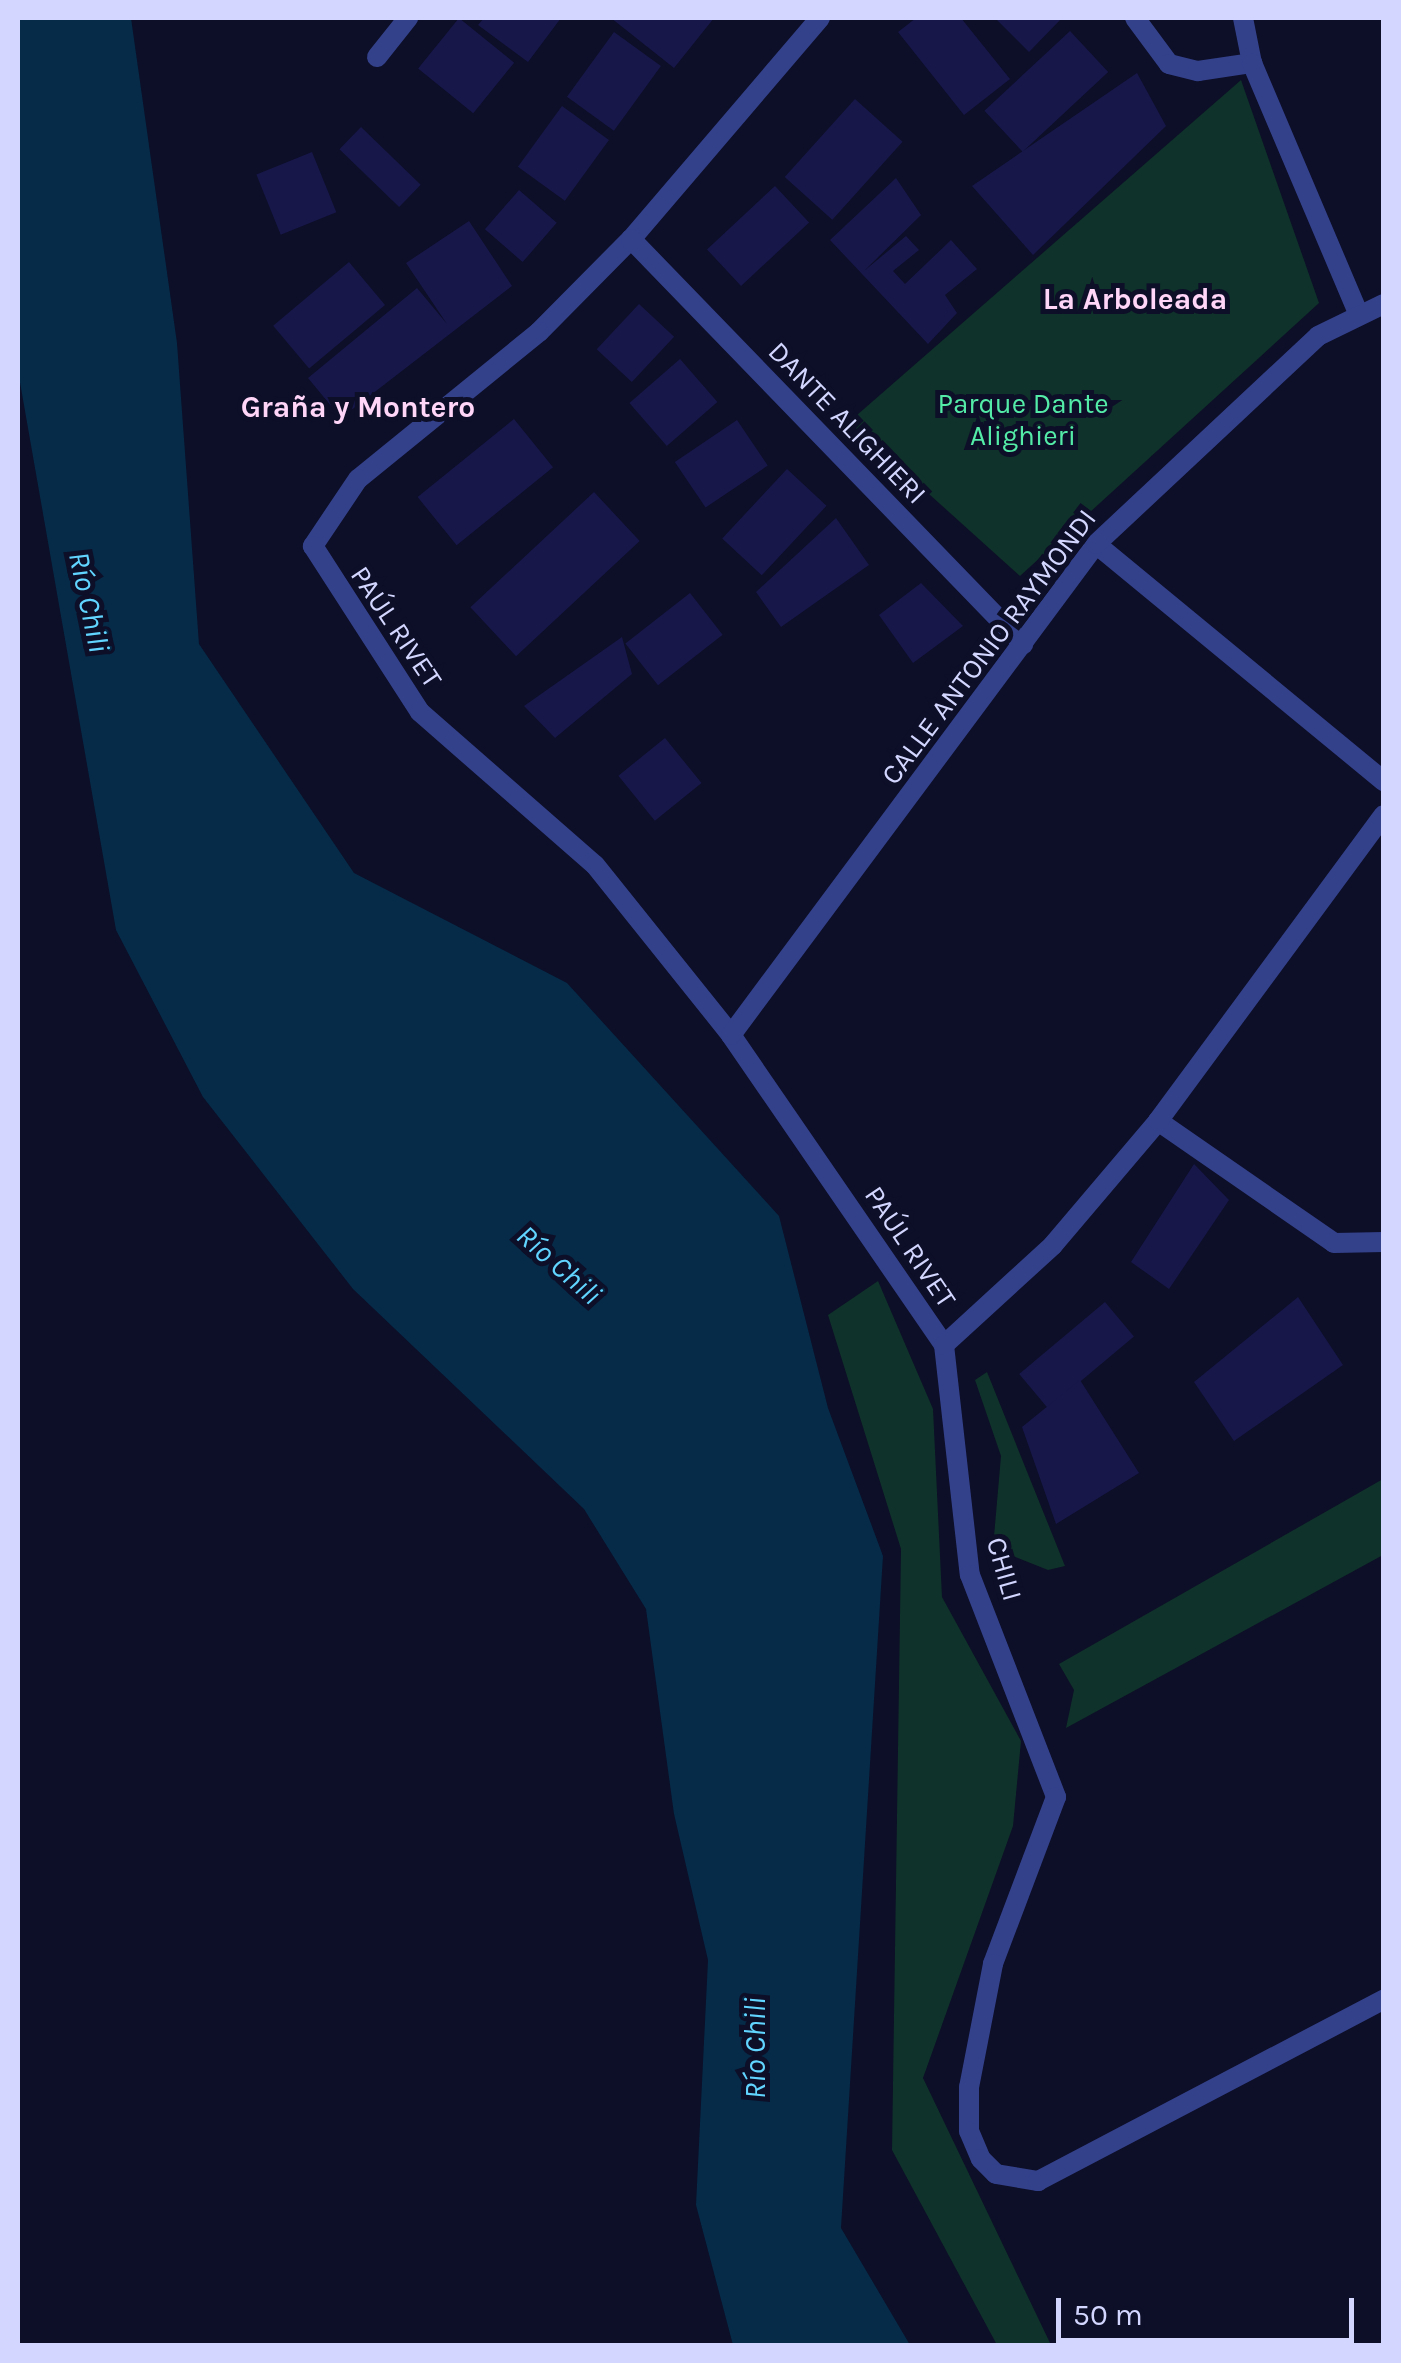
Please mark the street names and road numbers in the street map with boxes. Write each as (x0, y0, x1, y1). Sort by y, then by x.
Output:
street label: DANTE ALIGHIERI (761, 335, 933, 511)
street label: CALLE ANTONIO RAYMONDI (874, 503, 1104, 791)
street label: PAÚL RIVET (343, 560, 449, 694)
street label: PAÚL RIVET (857, 1180, 963, 1314)
street label: CHILI (979, 1533, 1029, 1605)

